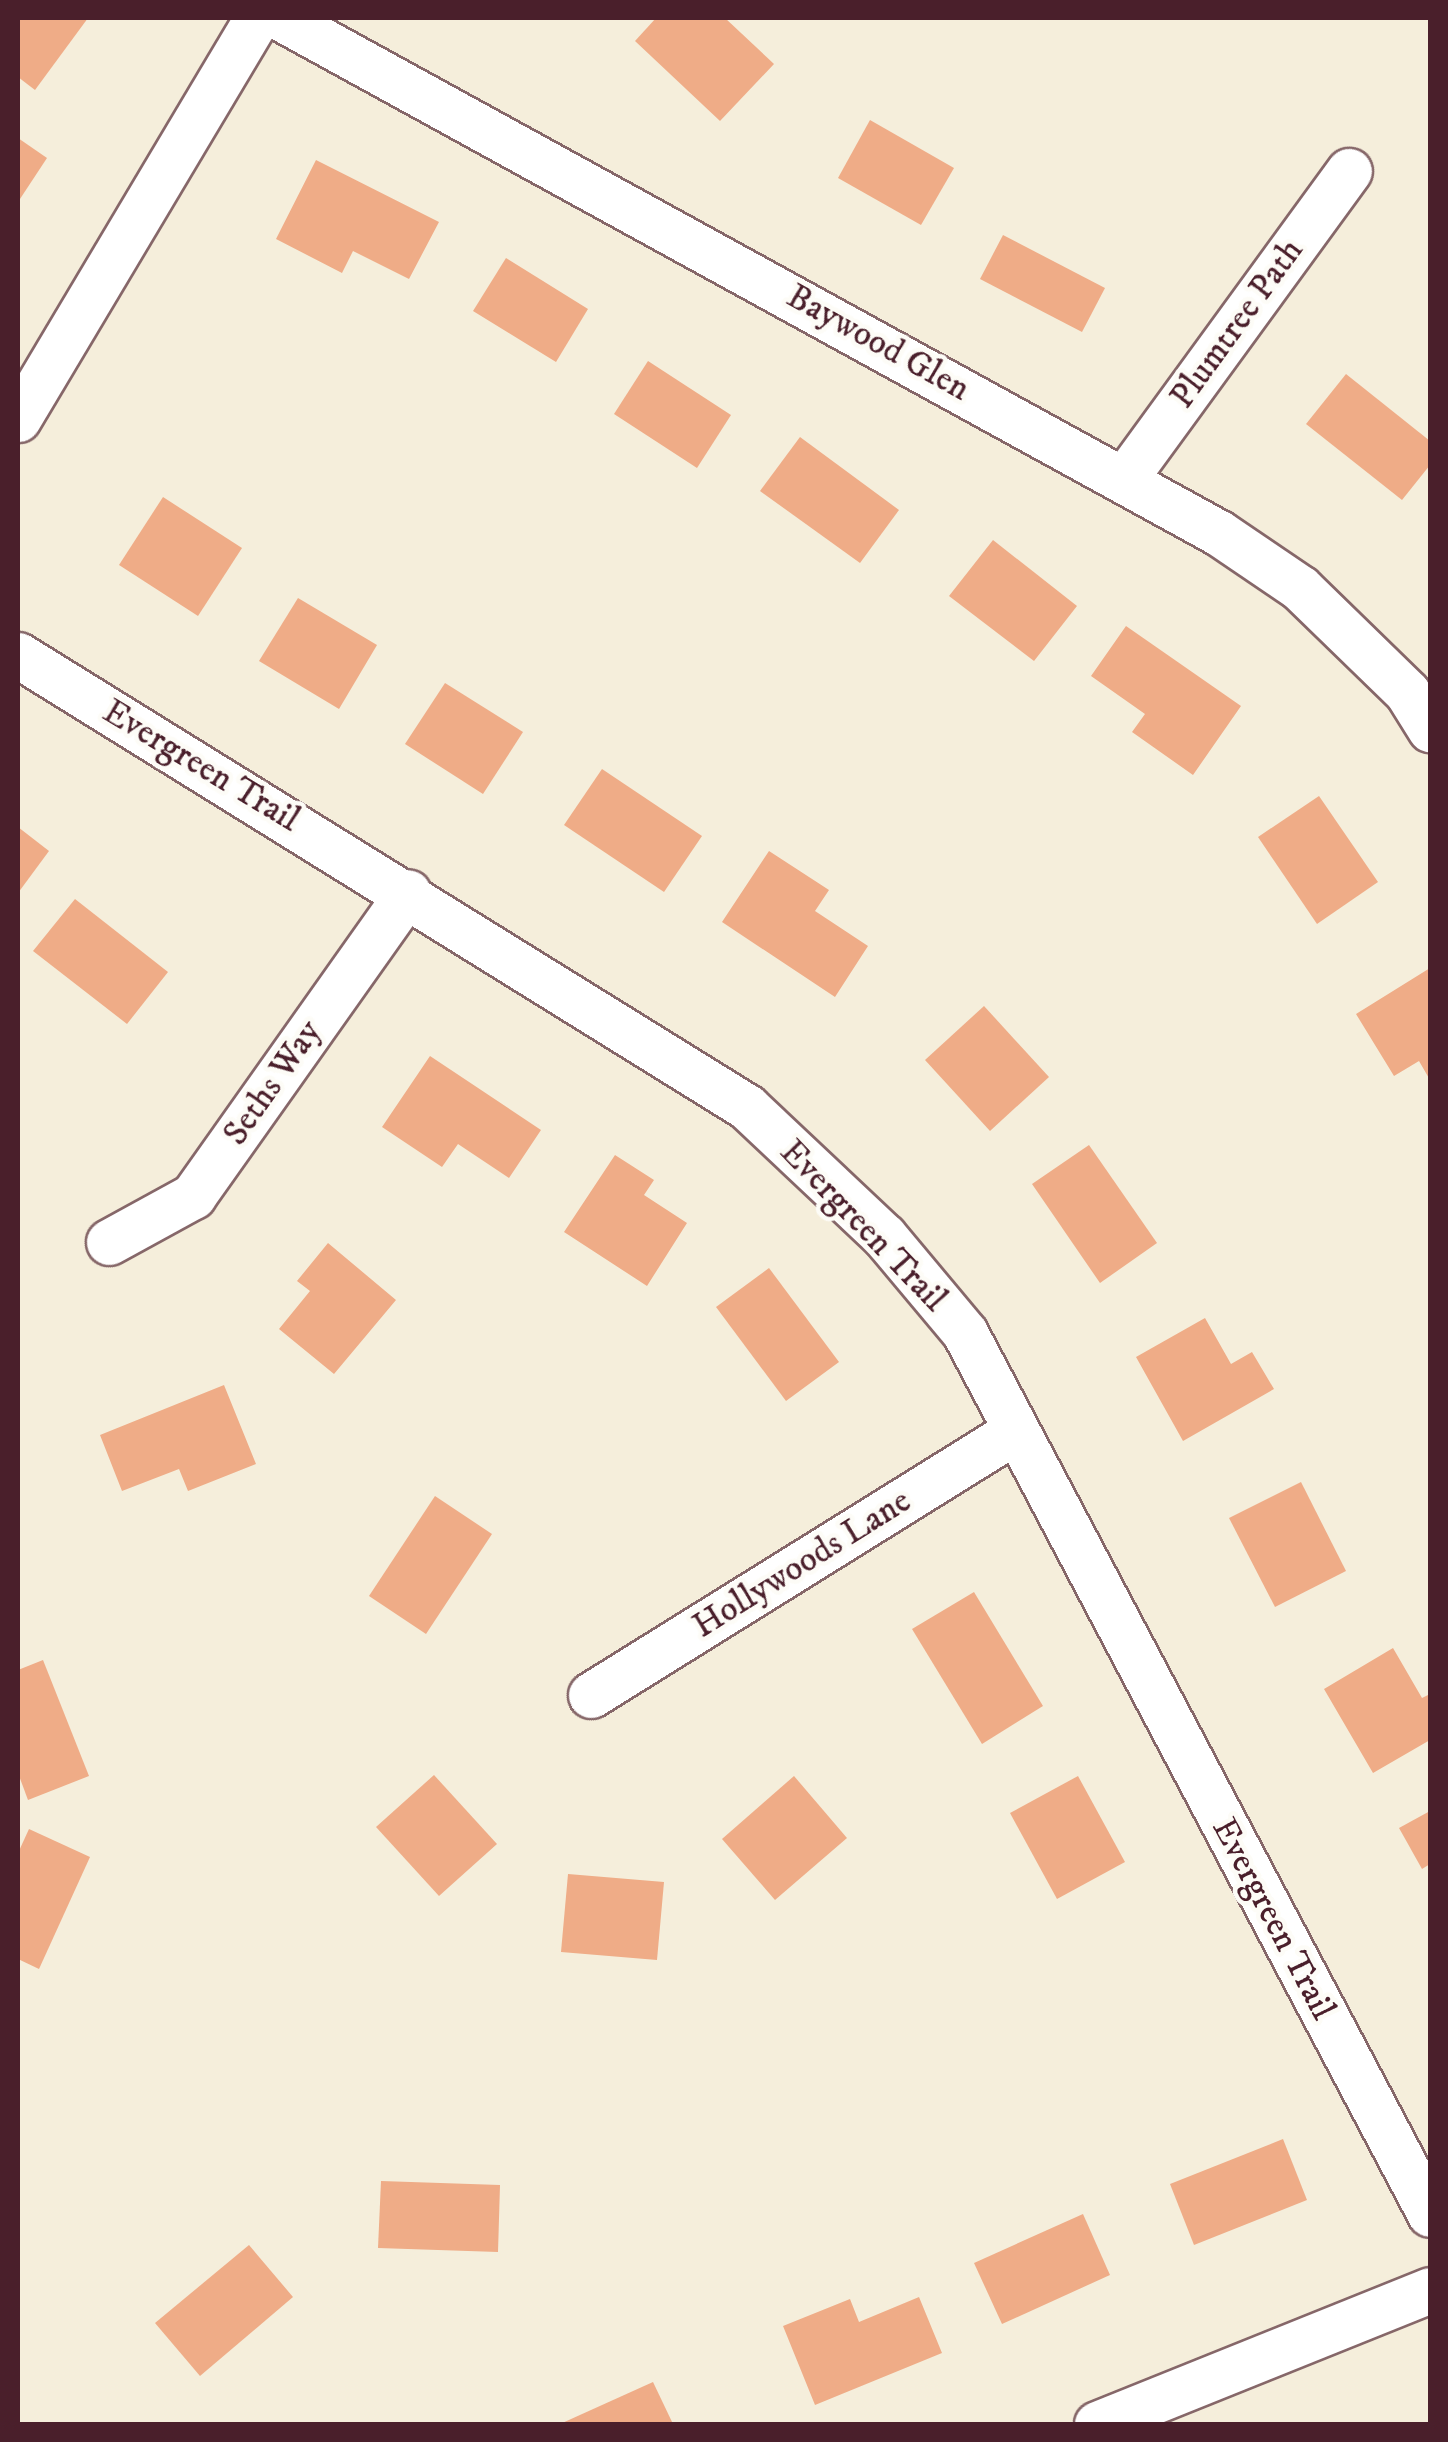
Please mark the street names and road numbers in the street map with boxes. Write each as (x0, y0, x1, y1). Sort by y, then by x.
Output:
street label: Plumtree Path (1162, 231, 1312, 417)
street label: Baywood Glen (779, 276, 977, 410)
street label: Evergreen Trail (95, 691, 307, 841)
street label: Seths Way (215, 1012, 331, 1154)
street label: Evergreen Trail (771, 1132, 955, 1320)
street label: Hollywoods Lane (685, 1480, 919, 1648)
street label: Evergreen Trail (1202, 1811, 1344, 2027)

